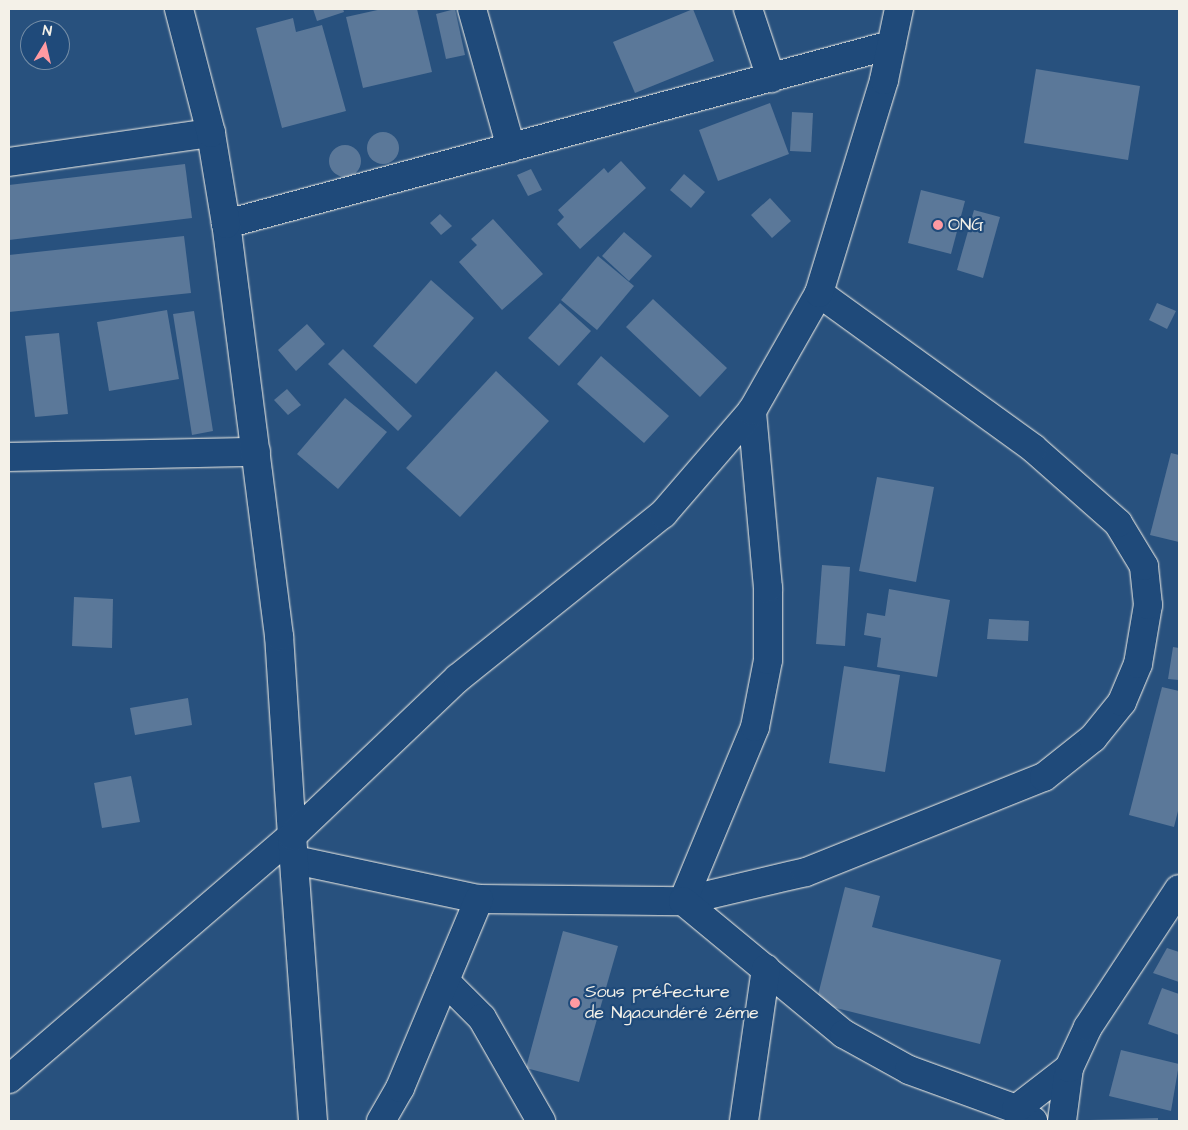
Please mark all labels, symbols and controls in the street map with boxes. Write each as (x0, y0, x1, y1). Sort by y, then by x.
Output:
north arrow (20, 20, 70, 70)
text: N (41, 21, 53, 42)
place label: ONG (948, 214, 984, 236)
marker: ONG (932, 219, 944, 231)
place label: Sous préfecture de Ngaoundéré 2éme (585, 982, 759, 1024)
marker: Sous préfecture de Ngaoundéré 2éme (569, 997, 581, 1009)

